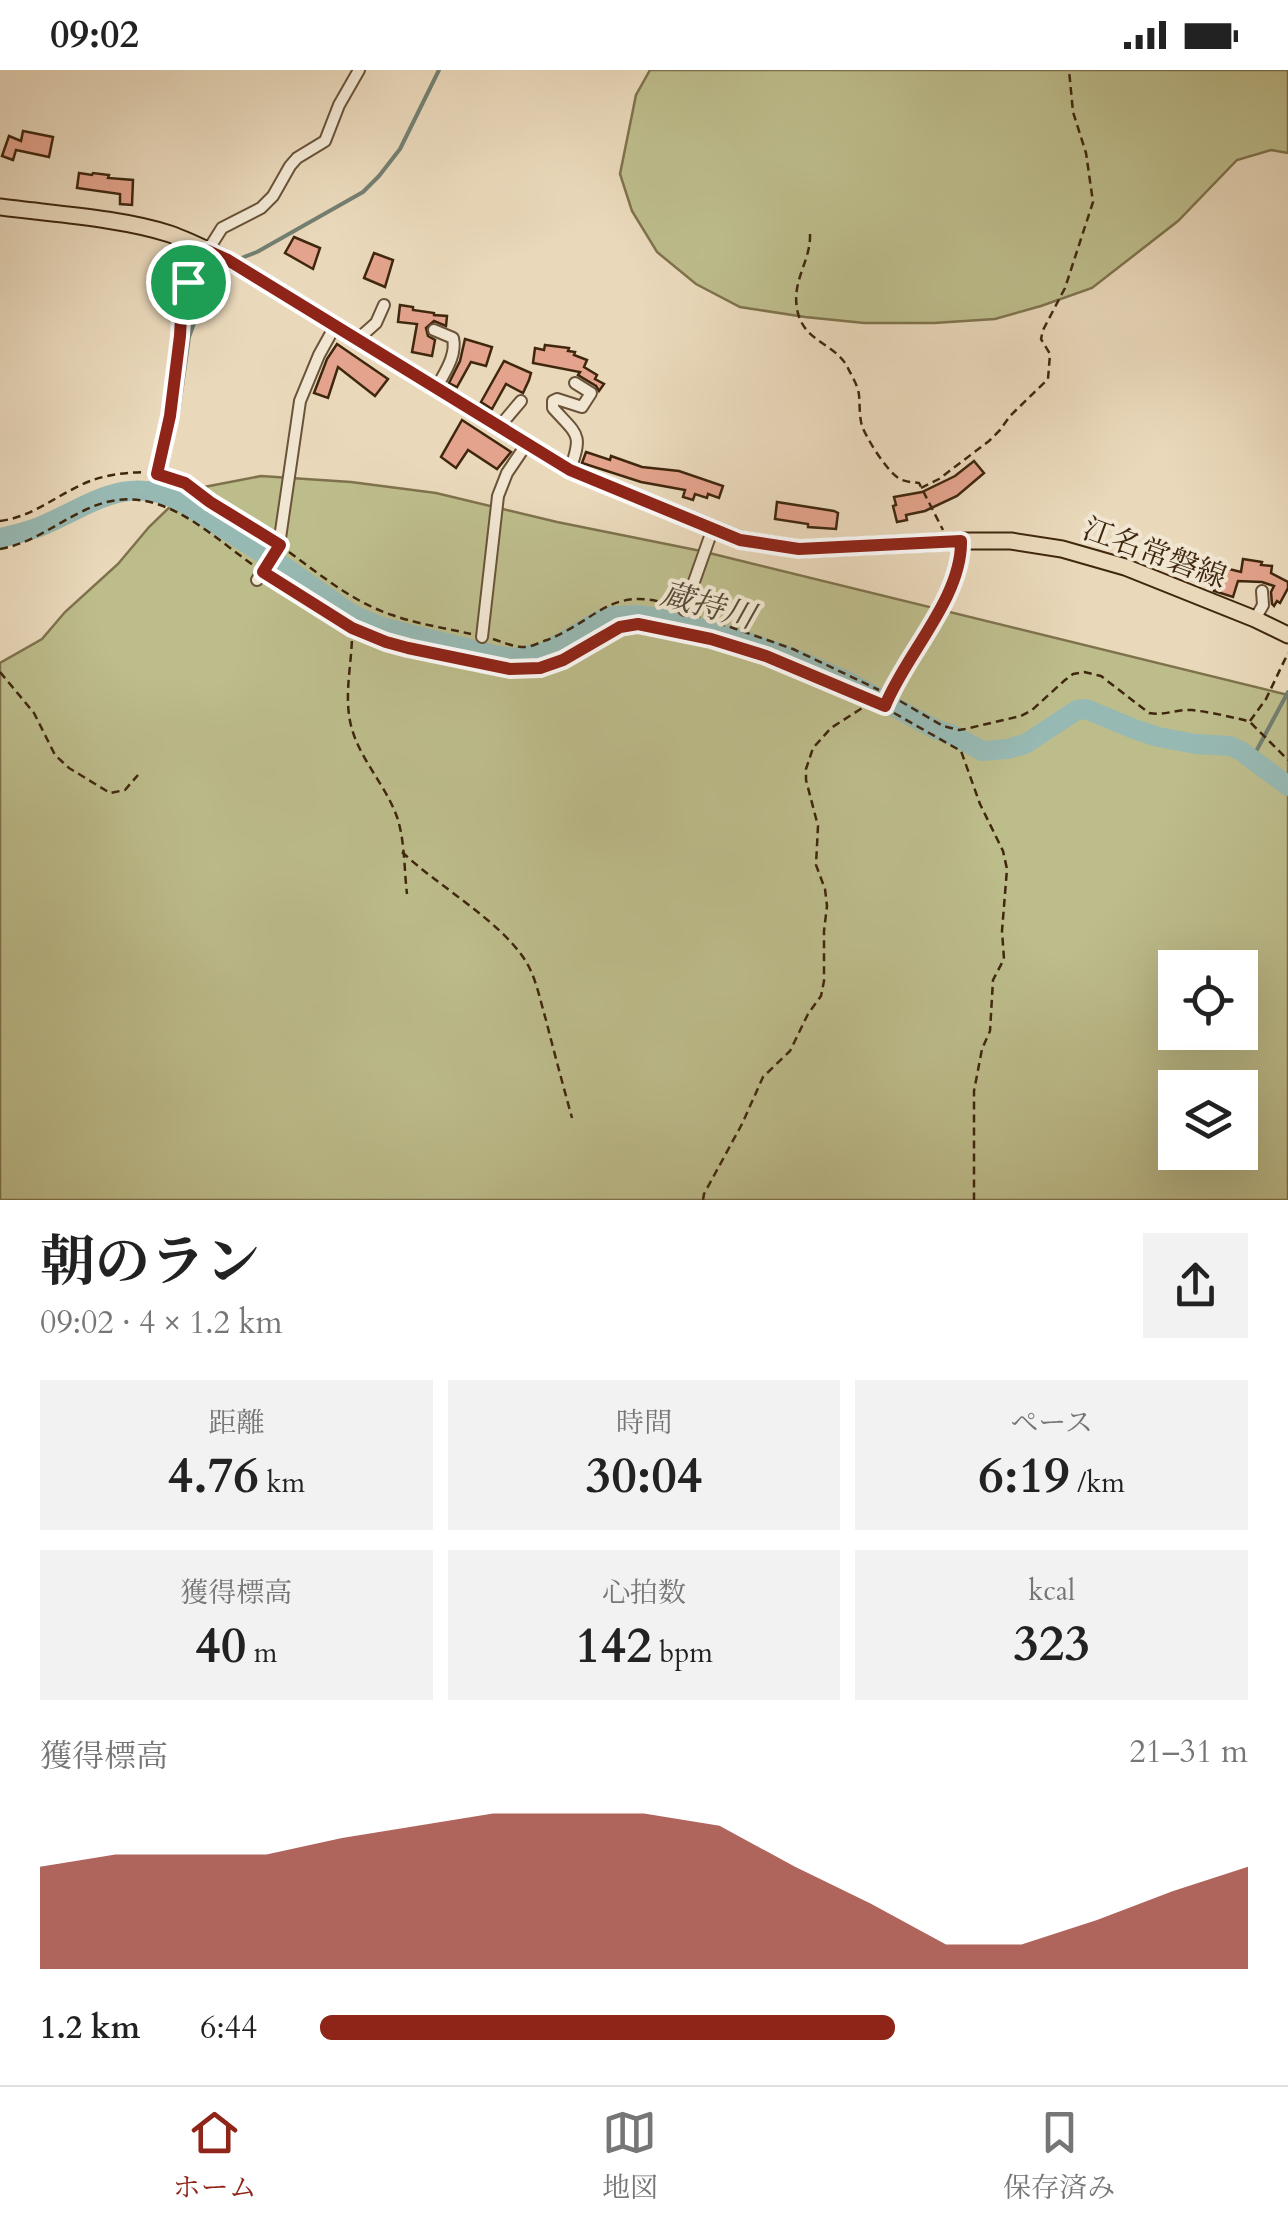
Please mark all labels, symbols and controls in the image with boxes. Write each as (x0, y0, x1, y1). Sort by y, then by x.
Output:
text: 09:02 (50, 9, 139, 61)
pin (146, 240, 231, 325)
icon: arrive (161, 255, 216, 310)
street label: 江名常磐線 (1077, 509, 1232, 598)
water label: 蔵持川 (656, 572, 763, 640)
map controls (1158, 950, 1258, 1170)
button: locate (1158, 950, 1258, 1050)
button: layers (1158, 1070, 1258, 1170)
text: 朝のラン (40, 1226, 260, 1300)
button: share (1143, 1233, 1248, 1338)
text: 09:02 · 4 × 1.2 km (40, 1301, 283, 1345)
text: 距離 (208, 1404, 264, 1442)
text: 時間 (616, 1404, 672, 1442)
text: ペース (1010, 1404, 1093, 1442)
text: 4.76 (168, 1442, 259, 1510)
text: 30:04 (586, 1442, 702, 1510)
text: 6:19 (978, 1442, 1070, 1510)
text: km (259, 1464, 305, 1502)
text: /km (1070, 1464, 1125, 1502)
text: kcal (1028, 1572, 1075, 1610)
text: 獲得標高 (180, 1574, 292, 1612)
text: 心拍数 (602, 1574, 686, 1612)
text: 323 (1013, 1610, 1090, 1678)
text: 40 (195, 1612, 246, 1680)
text: 142 (575, 1612, 652, 1680)
text: m (246, 1634, 278, 1672)
text: bpm (652, 1634, 713, 1672)
text: 21–31 m (1129, 1730, 1248, 1774)
text: 獲得標高 (40, 1735, 168, 1779)
text: 1.2 km (40, 2006, 140, 2050)
text: 6:44 (200, 2006, 257, 2050)
tab: ホーム (173, 2105, 257, 2207)
tab: 地図 (602, 2105, 658, 2207)
tab: 保存済み (1003, 2105, 1115, 2207)

